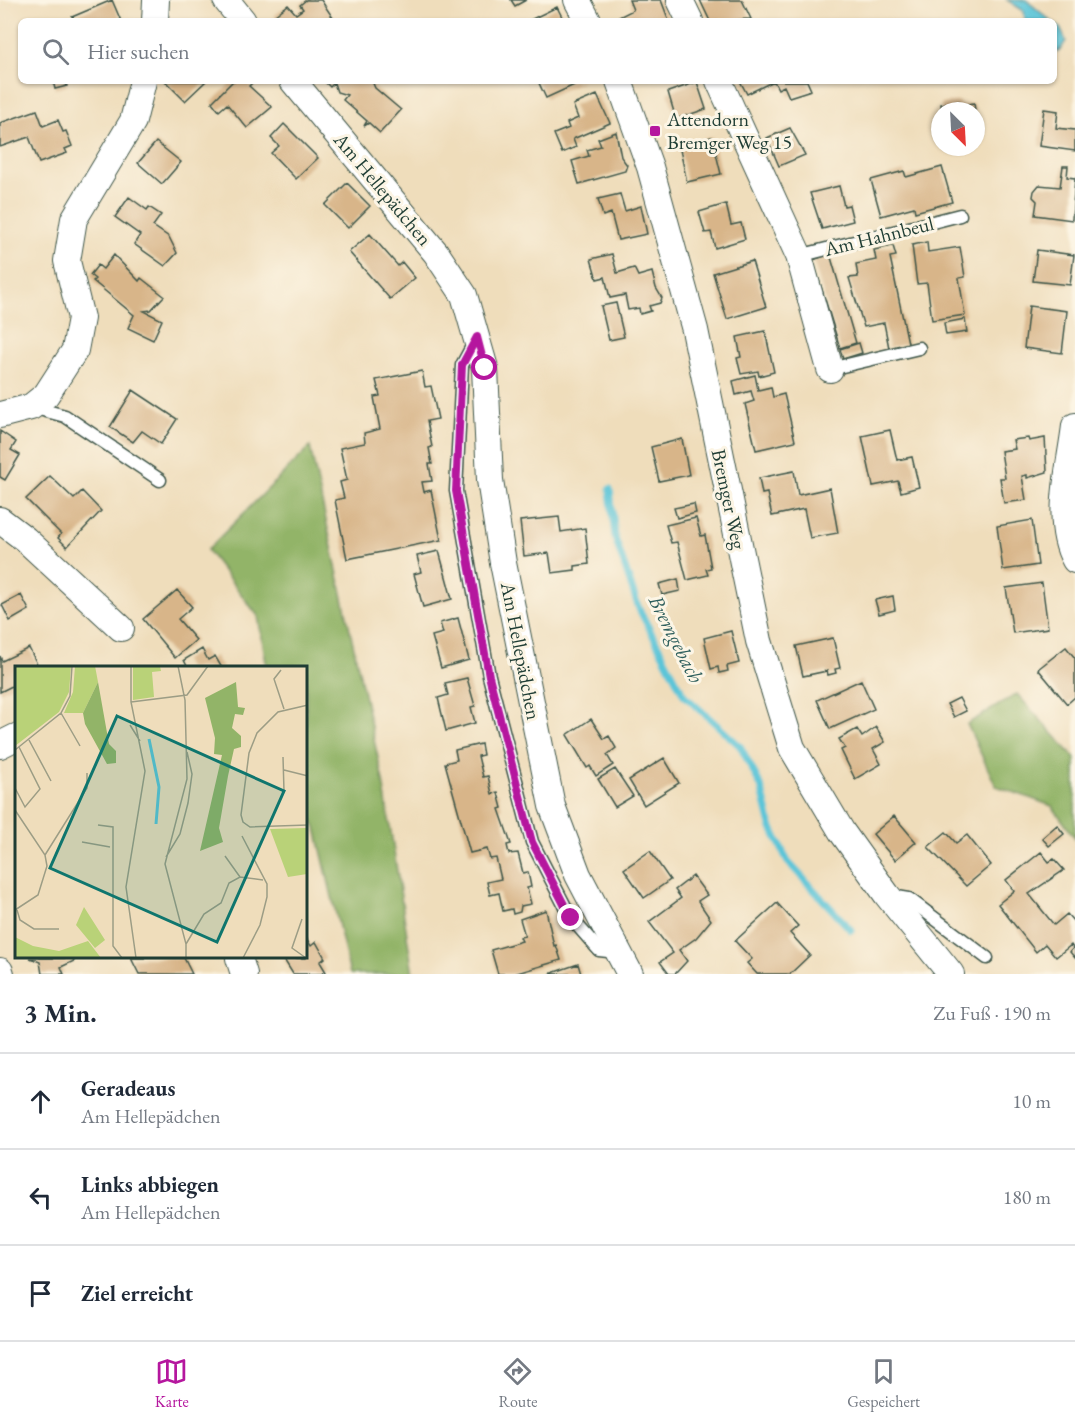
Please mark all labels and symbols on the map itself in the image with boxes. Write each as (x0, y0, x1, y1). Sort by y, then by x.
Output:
north arrow (931, 102, 985, 156)
place label: Attendorn Bremger Weg 15 (666, 106, 792, 155)
marker: Attendorn Bremger Weg 15 (648, 124, 662, 138)
street label: Am Hellepädchen (328, 126, 438, 251)
street label: Am Hahnbeul (821, 210, 937, 262)
route start (471, 354, 497, 380)
street label: Bremger Weg (706, 447, 752, 552)
street label: Am Hellepädchen (495, 579, 547, 722)
water label: Bremgebach (642, 589, 710, 687)
inset map (15, 666, 308, 959)
route end (557, 904, 583, 930)

